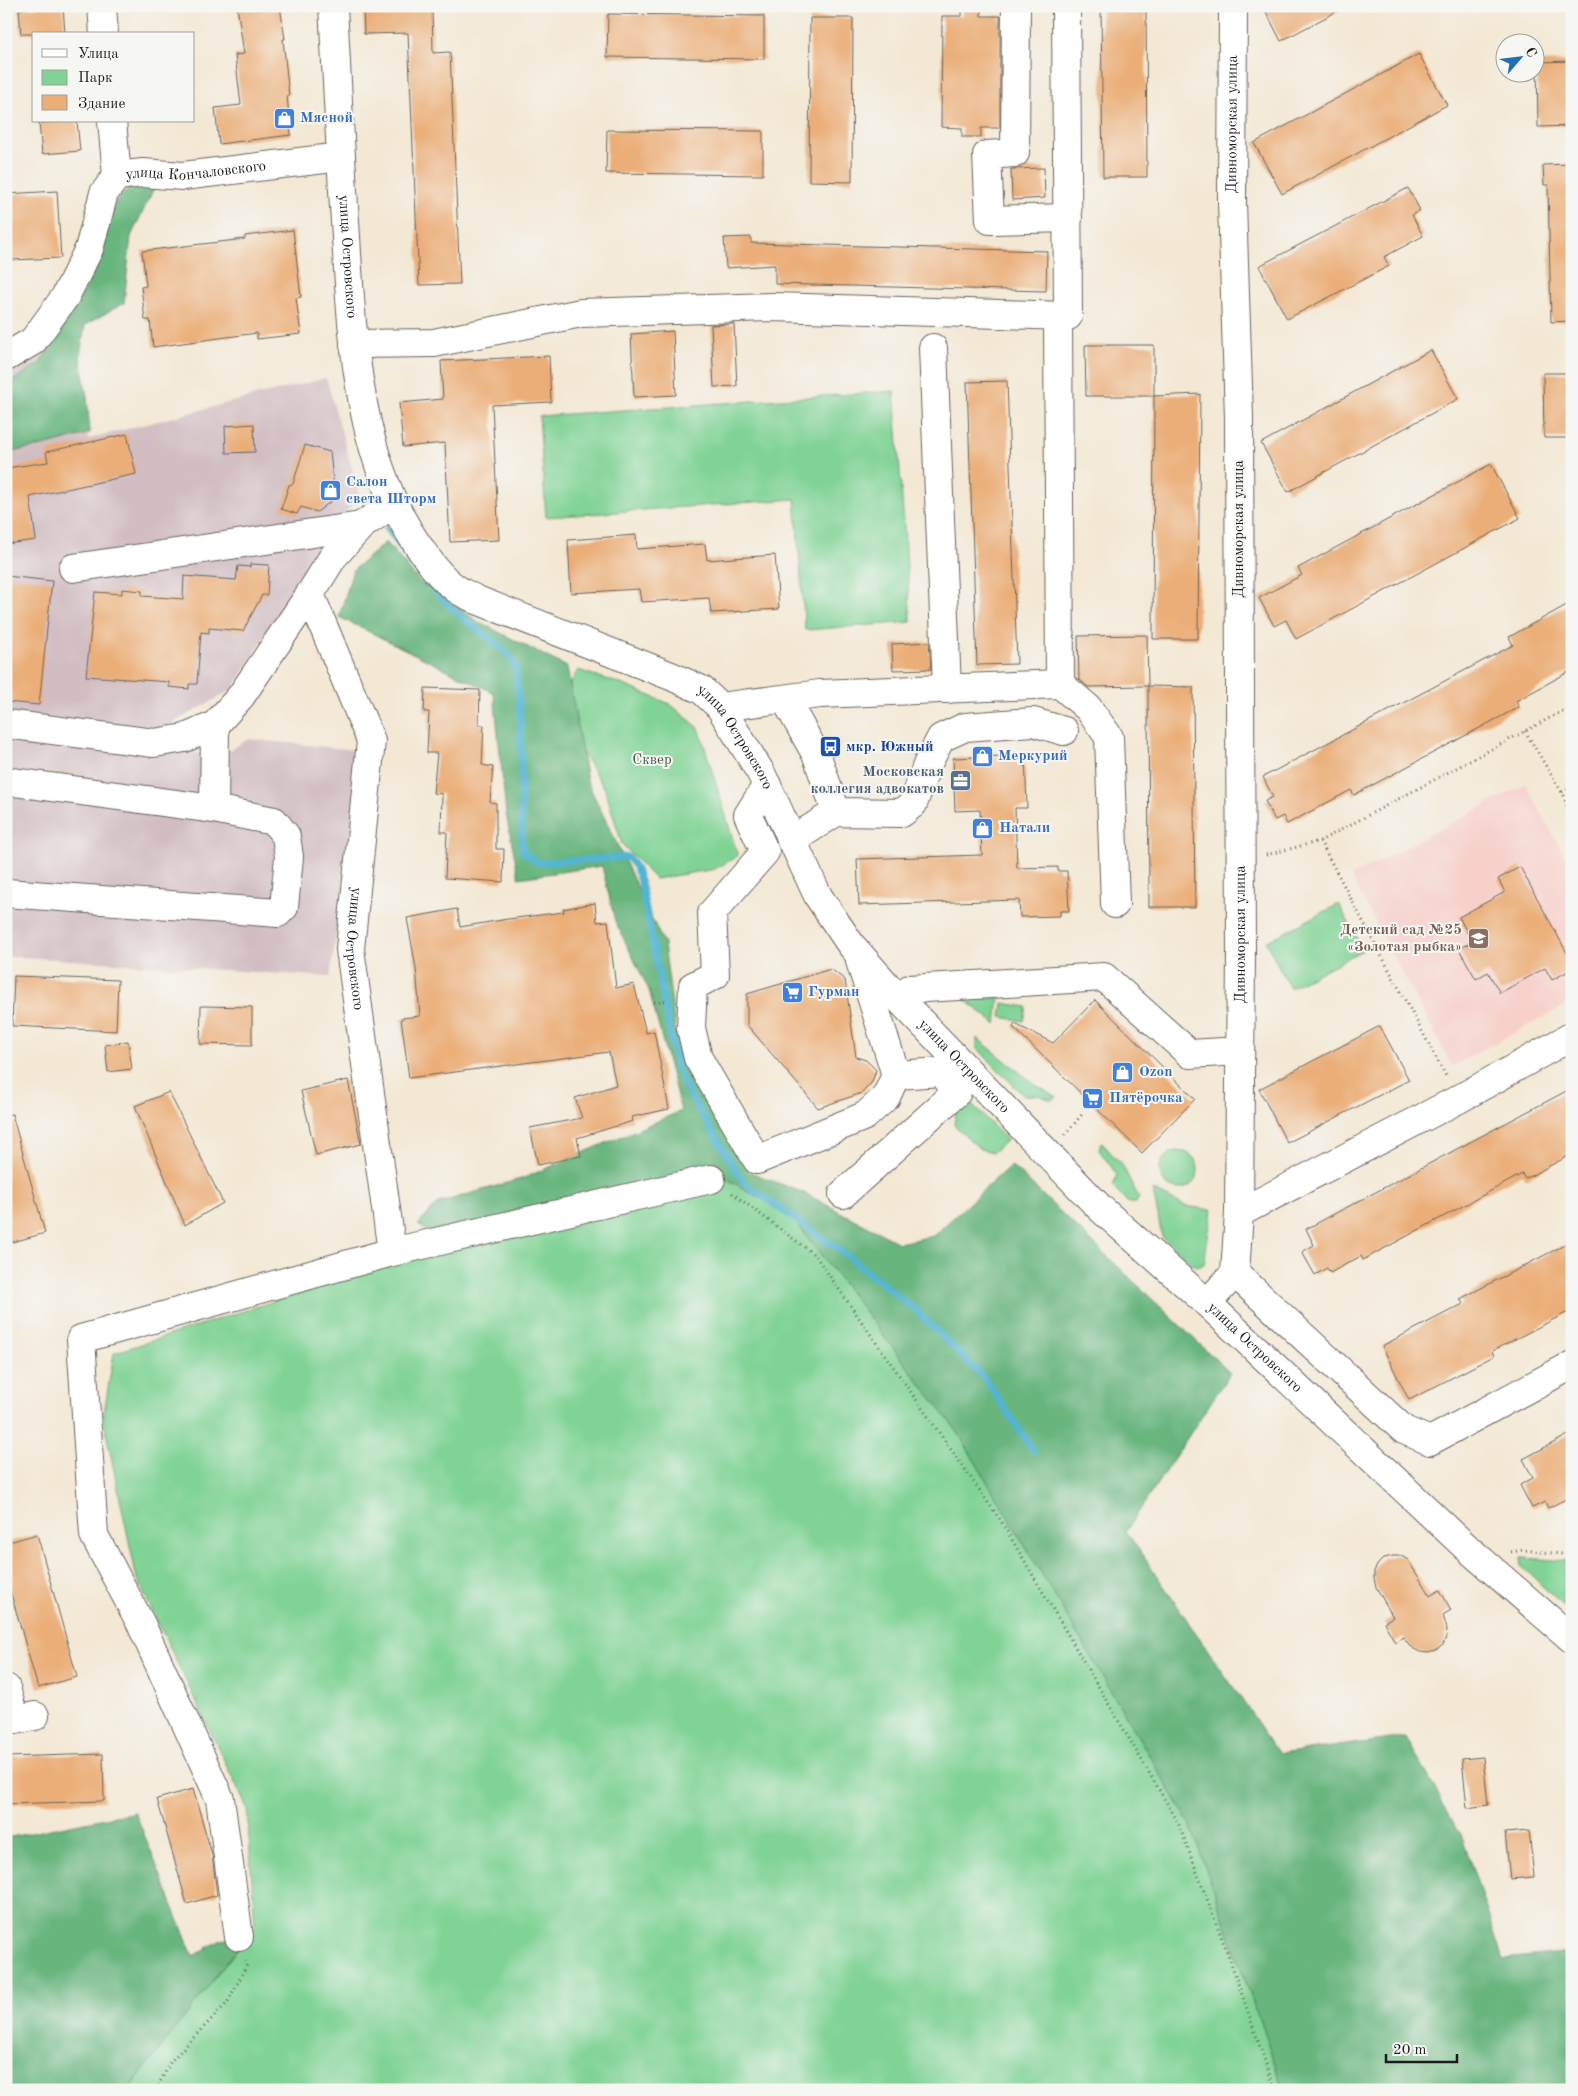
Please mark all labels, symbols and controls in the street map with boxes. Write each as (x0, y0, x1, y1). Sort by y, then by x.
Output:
legend (32, 32, 195, 122)
north arrow (1496, 32, 1546, 82)
text: С (1522, 45, 1539, 60)
text: Улица (78, 47, 119, 62)
street label: Дивноморская улица (1225, 55, 1240, 193)
text: Парк (78, 71, 113, 86)
text: Здание (78, 97, 125, 112)
shop icon: Мясной (272, 106, 296, 130)
place label: Мясной (300, 111, 353, 126)
street label: улица Кончаловского (125, 159, 267, 184)
street label: улица Островского (336, 194, 359, 319)
street label: Дивноморская улица (1232, 460, 1247, 598)
place label: Салон света Шторм (346, 475, 437, 507)
shop icon: Салон света Шторм (318, 479, 342, 503)
street label: улица Островского (695, 681, 775, 792)
bus stop icon: мкр. Южный (818, 735, 842, 759)
place label: мкр. Южный (846, 740, 934, 755)
shop icon: Меркурий (970, 744, 994, 768)
place label: Меркурий (998, 749, 1068, 764)
park label: Сквер (632, 753, 672, 768)
place label: Московская коллегия адвокатов (811, 765, 944, 797)
office icon: Московская коллегия адвокатов (948, 769, 972, 793)
shop icon: Натали (971, 816, 995, 840)
place label: Натали (999, 821, 1050, 836)
street label: Дивноморская улица (1233, 865, 1249, 1003)
street label: улица Островского (342, 886, 366, 1011)
place label: Детский сад №25 «Золотая рыбка» (1340, 923, 1462, 955)
school or university icon: Детский сад №25 «Золотая рыбка» (1466, 927, 1490, 951)
supermarket icon: Гурман (780, 980, 804, 1004)
place label: Гурман (808, 985, 859, 1000)
street label: улица Островского (915, 1016, 1012, 1116)
shop icon: Ozon (1111, 1060, 1135, 1084)
place label: Ozon (1139, 1065, 1172, 1080)
supermarket icon: Пятёрочка (1081, 1086, 1105, 1110)
place label: Пятёрочка (1109, 1091, 1183, 1106)
street label: улица Островского (1204, 1300, 1305, 1396)
scale bar (1386, 2031, 1457, 2063)
text: 20 m (1393, 2043, 1427, 2058)

